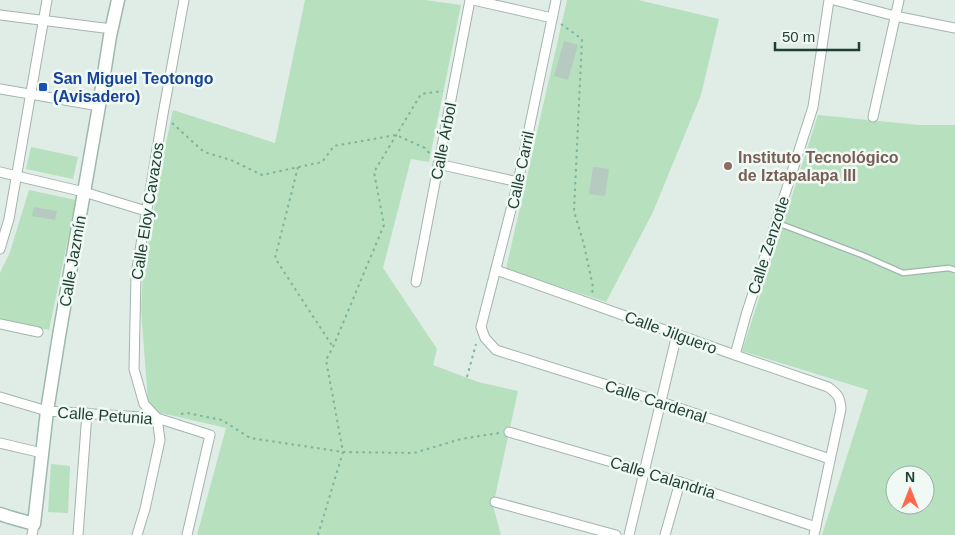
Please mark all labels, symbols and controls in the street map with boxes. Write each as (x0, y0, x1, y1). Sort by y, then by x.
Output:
scale bar (775, 20, 859, 52)
text: 50 m (782, 28, 815, 45)
place label: San Miguel Teotongo (Avisadero) (53, 70, 214, 105)
marker: San Miguel Teotongo (Avisadero) (37, 81, 49, 93)
street label: Calle Árbol (427, 101, 459, 181)
street label: Calle Carril (504, 130, 537, 211)
street label: Calle Eloy Cavazos (128, 141, 167, 281)
place label: Instituto Tecnológico de Iztapalapa III (738, 149, 899, 184)
marker: Instituto Tecnológico de Iztapalapa III (722, 160, 734, 172)
street label: Calle Zenzotle (745, 194, 792, 296)
street label: Calle Jazmín (56, 214, 89, 308)
street label: Calle Jilguero (622, 308, 719, 357)
street label: Calle Cardenal (603, 377, 709, 426)
street label: Calle Petunia (57, 404, 153, 427)
street label: Calle Calandria (608, 453, 718, 502)
north arrow (885, 465, 935, 515)
text: N (905, 469, 915, 485)

